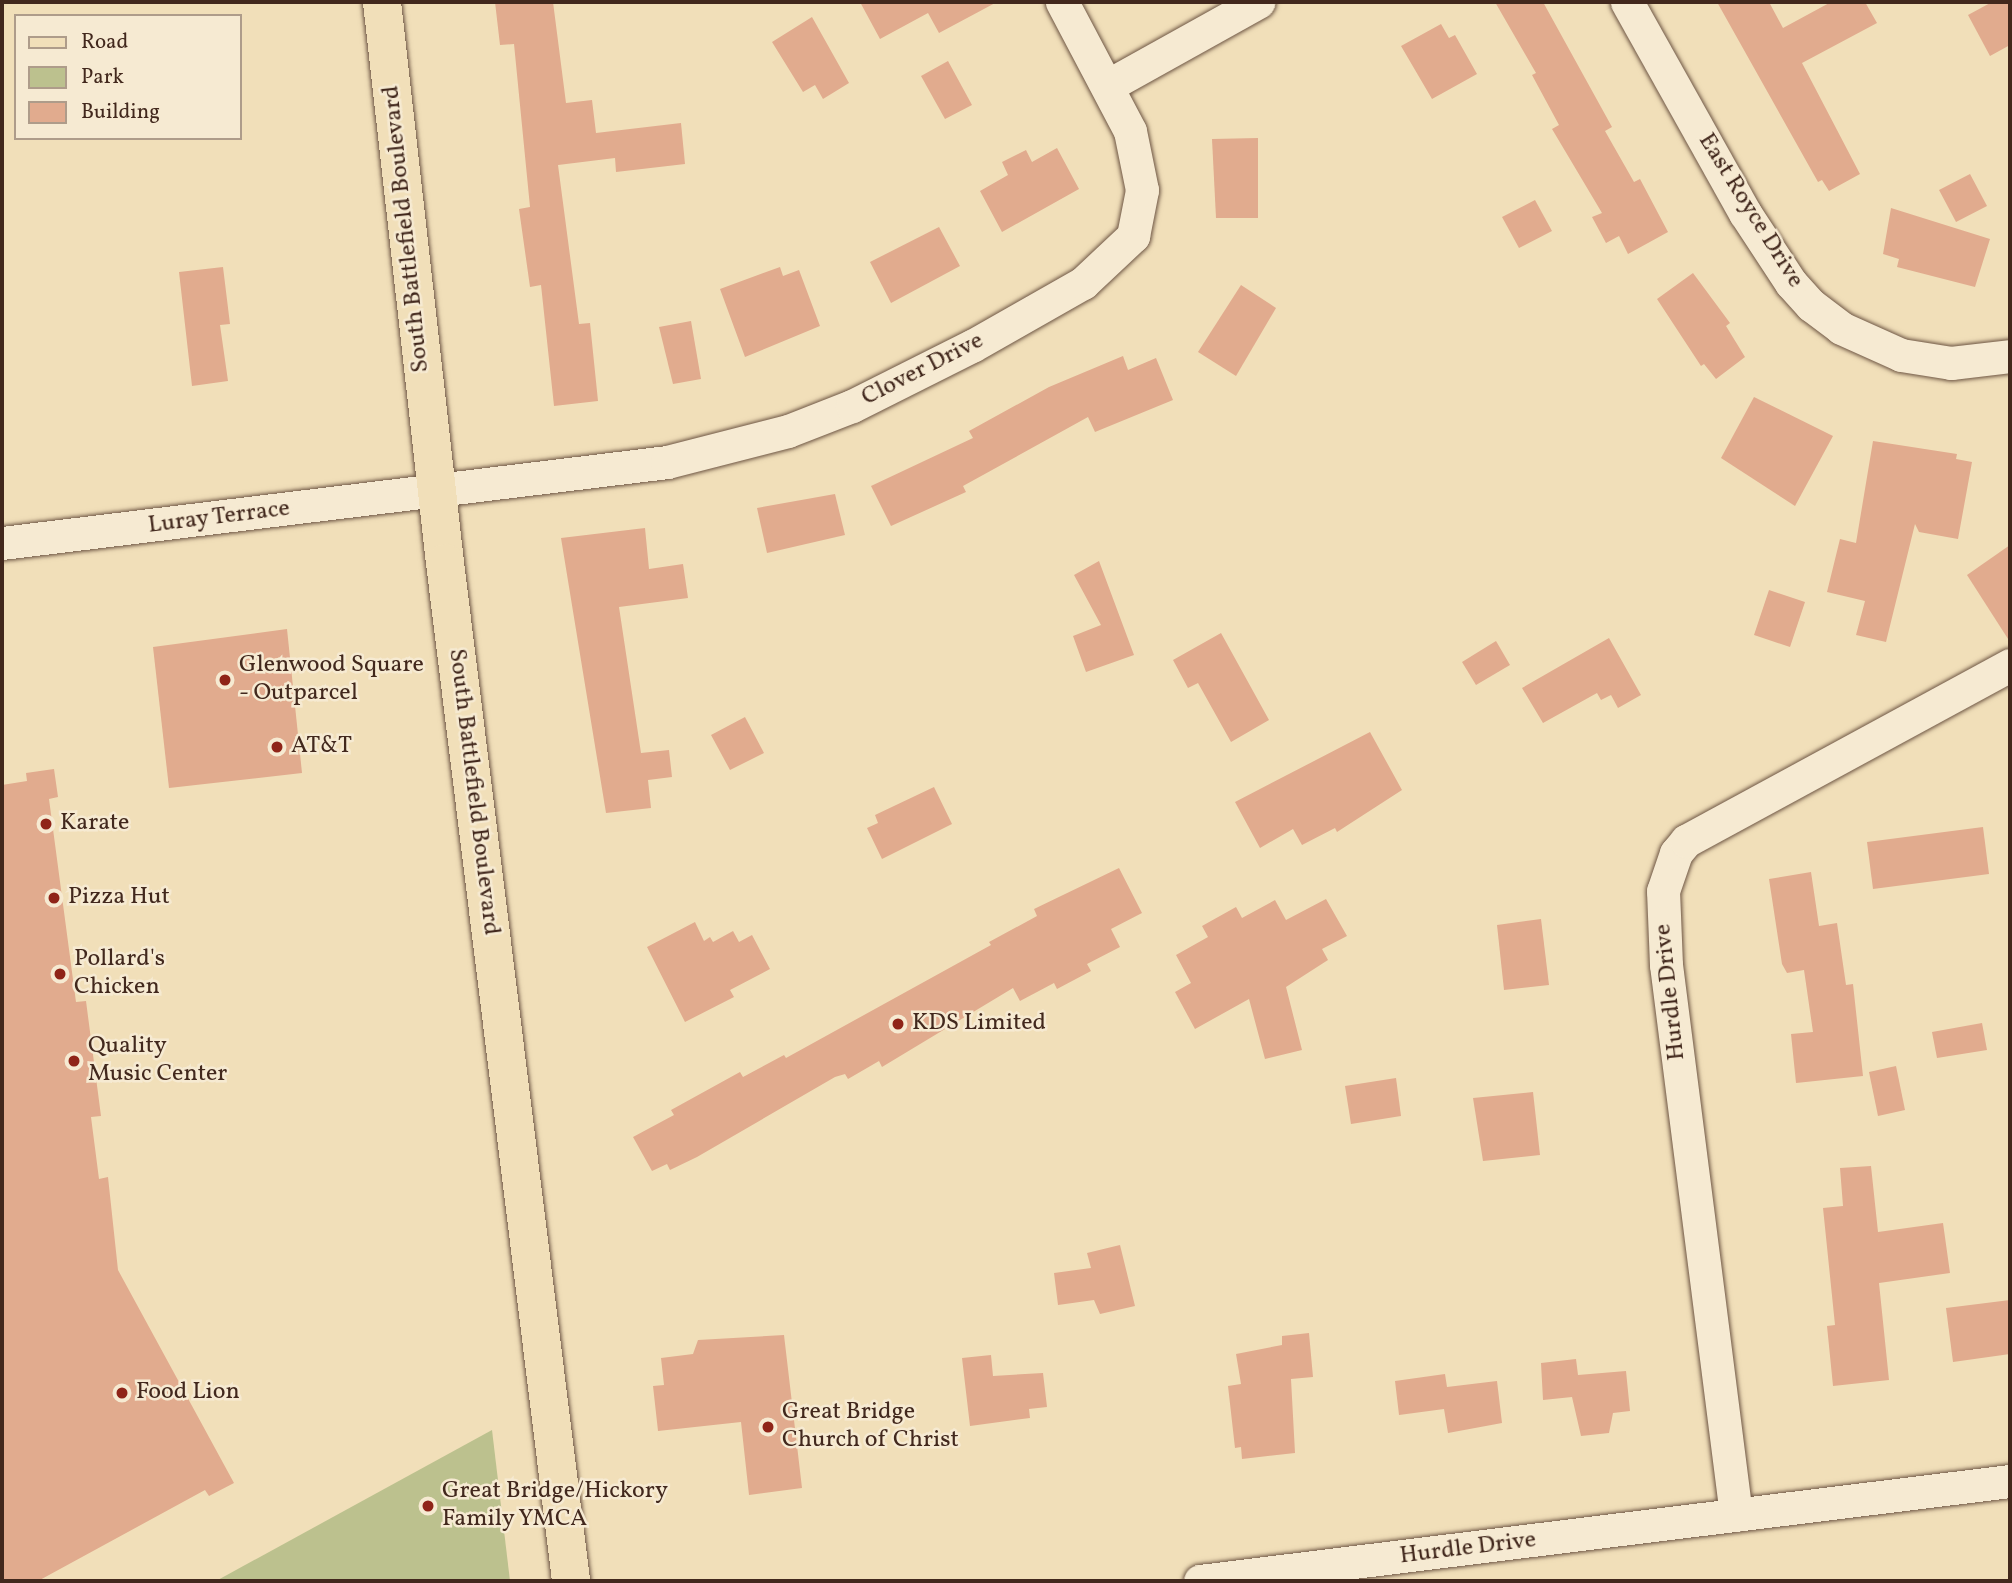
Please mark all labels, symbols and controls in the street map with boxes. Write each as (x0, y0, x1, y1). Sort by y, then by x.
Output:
legend (14, 14, 242, 140)
text: Road (81, 28, 128, 57)
text: Park (81, 63, 124, 92)
street label: South Battlefield Boulevard (378, 84, 436, 374)
text: Building (81, 98, 160, 127)
street label: East Royce Drive (1691, 128, 1809, 294)
street label: Clover Drive (857, 327, 989, 413)
street label: Luray Terrace (146, 495, 292, 541)
street label: South Battlefield Boulevard (441, 647, 505, 937)
place label: Glenwood Square - Outparcel (239, 652, 424, 708)
marker: Glenwood Square - Outparcel (217, 672, 233, 688)
place label: AT&T (291, 733, 352, 761)
marker: AT&T (269, 739, 285, 755)
place label: Karate (60, 810, 129, 838)
marker: Karate (38, 816, 54, 832)
place label: Pizza Hut (68, 884, 170, 912)
marker: Pizza Hut (46, 890, 62, 906)
street label: Hurdle Drive (1650, 922, 1692, 1062)
place label: Pollard's Chicken (74, 946, 165, 1002)
marker: Pollard's Chicken (52, 966, 68, 982)
place label: KDS Limited (912, 1010, 1046, 1038)
marker: KDS Limited (890, 1016, 906, 1032)
place label: Quality Music Center (88, 1033, 227, 1089)
marker: Quality Music Center (66, 1053, 82, 1069)
place label: Food Lion (136, 1379, 240, 1407)
marker: Food Lion (114, 1385, 130, 1401)
place label: Great Bridge Church of Christ (782, 1399, 957, 1455)
marker: Great Bridge Church of Christ (760, 1419, 776, 1435)
place label: Great Bridge/Hickory Family YMCA (442, 1478, 668, 1534)
marker: Great Bridge/Hickory Family YMCA (420, 1498, 436, 1514)
street label: Hurdle Drive (1398, 1526, 1538, 1572)

